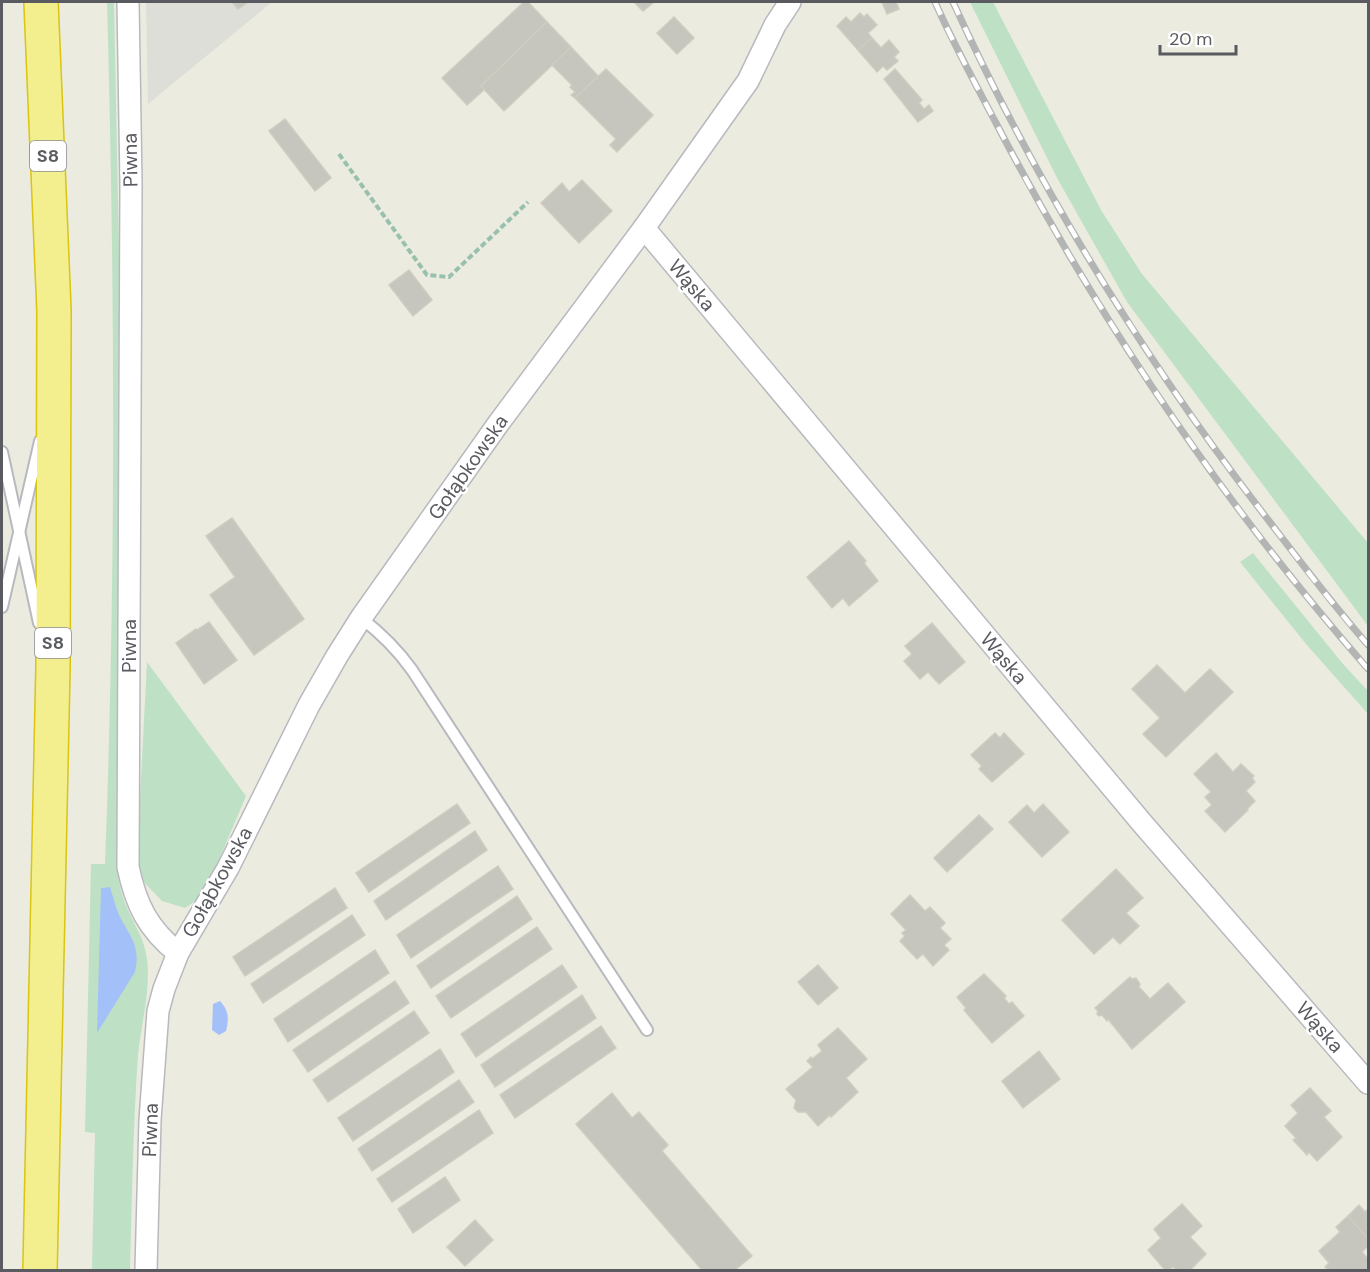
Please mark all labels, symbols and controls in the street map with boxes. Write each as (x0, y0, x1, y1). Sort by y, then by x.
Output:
scale bar (1160, 18, 1236, 56)
text: 20 m (1169, 27, 1212, 51)
street label: Piwna (117, 133, 143, 187)
road number: S8 (30, 141, 66, 171)
street label: Wąska (663, 254, 721, 316)
street label: Gołąbkowska (422, 409, 514, 525)
street label: Piwna (116, 619, 142, 673)
street label: Wąska (975, 627, 1033, 689)
road number: S8 (35, 628, 71, 658)
street label: Gołąbkowska (176, 822, 258, 942)
street label: Wąska (1290, 996, 1350, 1058)
street label: Piwna (136, 1103, 164, 1157)

